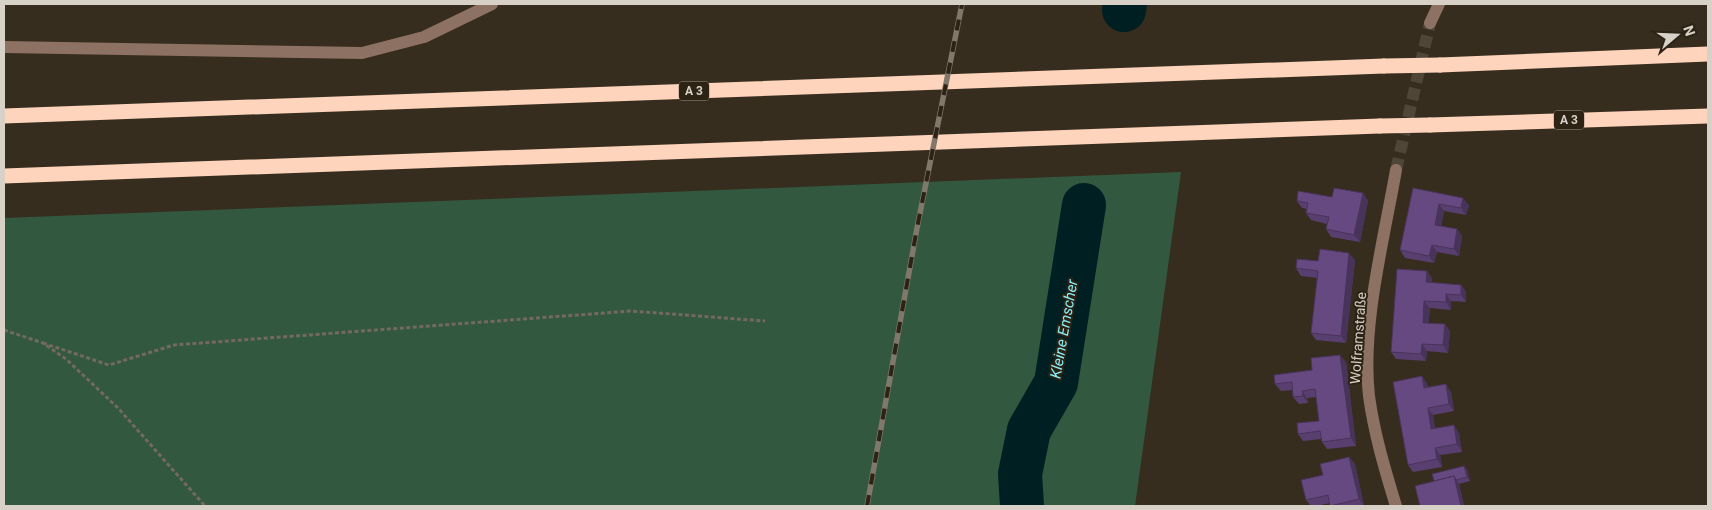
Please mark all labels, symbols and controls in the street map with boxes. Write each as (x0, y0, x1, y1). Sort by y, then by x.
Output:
north arrow (1652, 10, 1702, 60)
text: N (1680, 23, 1698, 38)
road number: A 3 (679, 82, 709, 100)
road number: A 3 (1554, 110, 1584, 130)
water label: Kleine Emscher (1046, 277, 1082, 380)
street label: Wolframstraße (1347, 291, 1369, 385)

